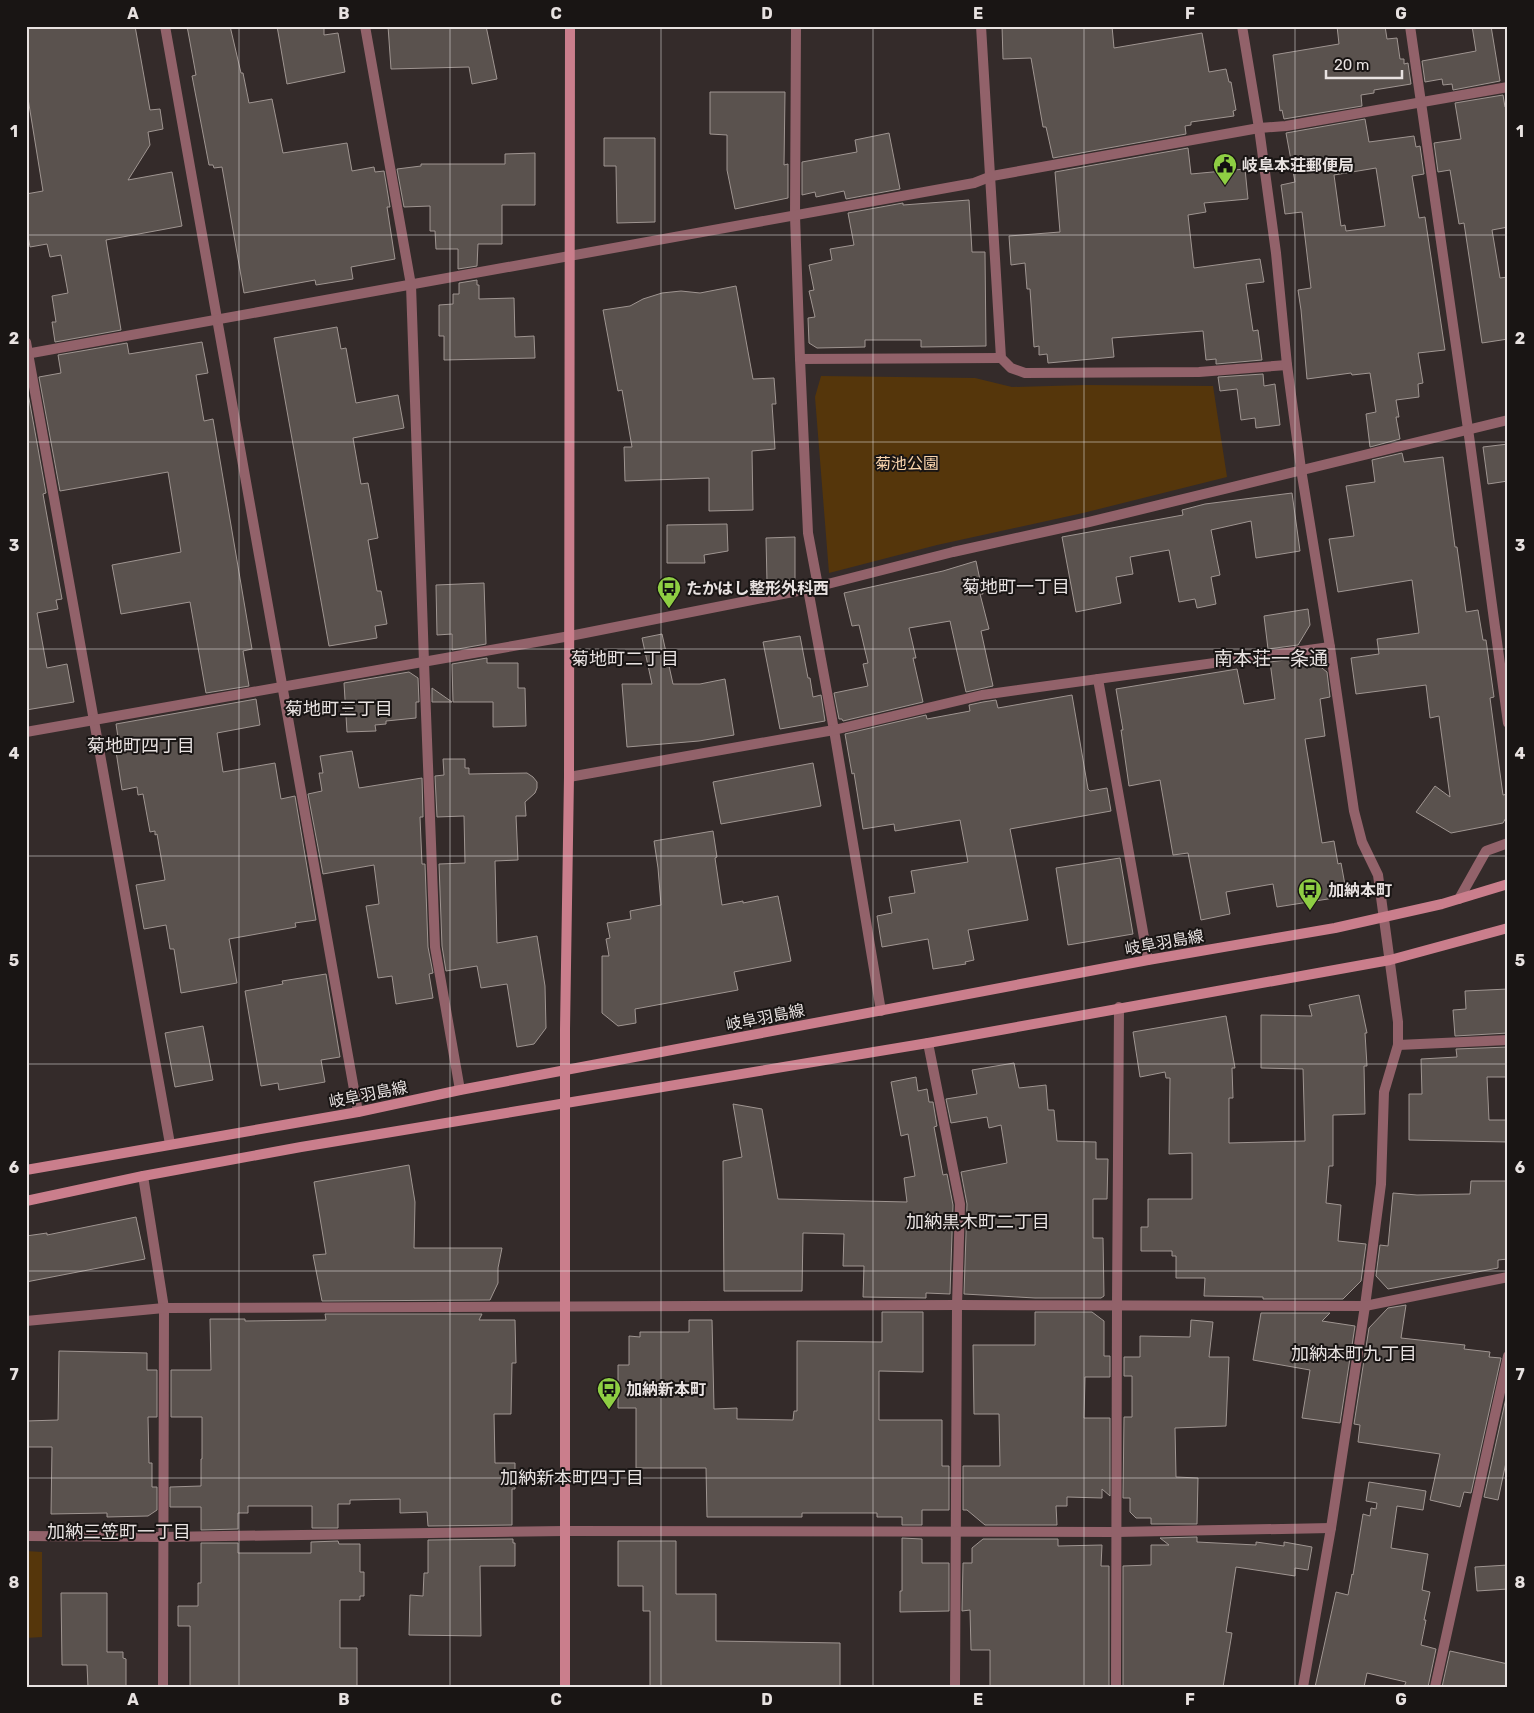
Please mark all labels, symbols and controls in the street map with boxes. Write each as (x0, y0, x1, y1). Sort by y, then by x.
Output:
text: A (127, 4, 139, 23)
text: B (338, 4, 350, 23)
text: C (550, 4, 562, 23)
text: D (761, 4, 773, 23)
text: E (973, 4, 983, 23)
text: F (1185, 4, 1195, 23)
text: G (1395, 4, 1407, 23)
scale bar (1326, 48, 1403, 80)
text: 20 m (1334, 56, 1369, 74)
text: 1 (10, 122, 18, 141)
text: 1 (1516, 122, 1524, 141)
public building icon: 岐阜本荘郵便局 (1212, 152, 1238, 186)
place label: 岐阜本荘郵便局 (1242, 156, 1354, 175)
text: 2 (9, 329, 19, 348)
text: 2 (1515, 329, 1525, 348)
park label: 菊池公園 (875, 454, 939, 473)
text: 3 (9, 536, 19, 555)
text: 3 (1515, 536, 1525, 555)
bus stop icon: たかはし整形外科西 (656, 575, 682, 609)
district label: 菊地町一丁目 (962, 576, 1070, 598)
place label: たかはし整形外科西 (686, 579, 829, 598)
district label: 南本荘一条通 (1214, 647, 1328, 670)
district label: 菊地町二丁目 (571, 648, 679, 670)
district label: 菊地町三丁目 (285, 698, 393, 720)
district label: 菊地町四丁目 (87, 735, 195, 757)
text: 4 (9, 744, 20, 763)
text: 4 (1515, 744, 1526, 763)
bus stop icon: 加納本町 (1297, 877, 1323, 911)
place label: 加納本町 (1328, 881, 1392, 900)
street label: 岐阜羽島線 (1123, 926, 1205, 959)
text: 5 (9, 951, 19, 970)
text: 5 (1515, 951, 1525, 970)
street label: 岐阜羽島線 (724, 1001, 806, 1034)
street label: 岐阜羽島線 (327, 1078, 409, 1111)
text: 6 (9, 1158, 19, 1177)
text: 6 (1515, 1158, 1525, 1177)
district label: 加納黒木町二丁目 (906, 1211, 1050, 1233)
district label: 加納本町九丁目 (1291, 1343, 1417, 1365)
text: 7 (9, 1365, 19, 1384)
text: 7 (1515, 1365, 1525, 1384)
bus stop icon: 加納新本町 (596, 1376, 622, 1410)
place label: 加納新本町 (626, 1380, 706, 1399)
district label: 加納新本町四丁目 (500, 1467, 644, 1489)
district label: 加納三笠町一丁目 (47, 1521, 191, 1543)
text: 8 (9, 1573, 20, 1592)
text: 8 (1515, 1573, 1526, 1592)
text: A (127, 1690, 139, 1709)
text: B (338, 1690, 350, 1709)
text: C (550, 1690, 562, 1709)
text: D (761, 1690, 773, 1709)
text: E (973, 1690, 983, 1709)
text: F (1185, 1690, 1195, 1709)
text: G (1395, 1690, 1407, 1709)

